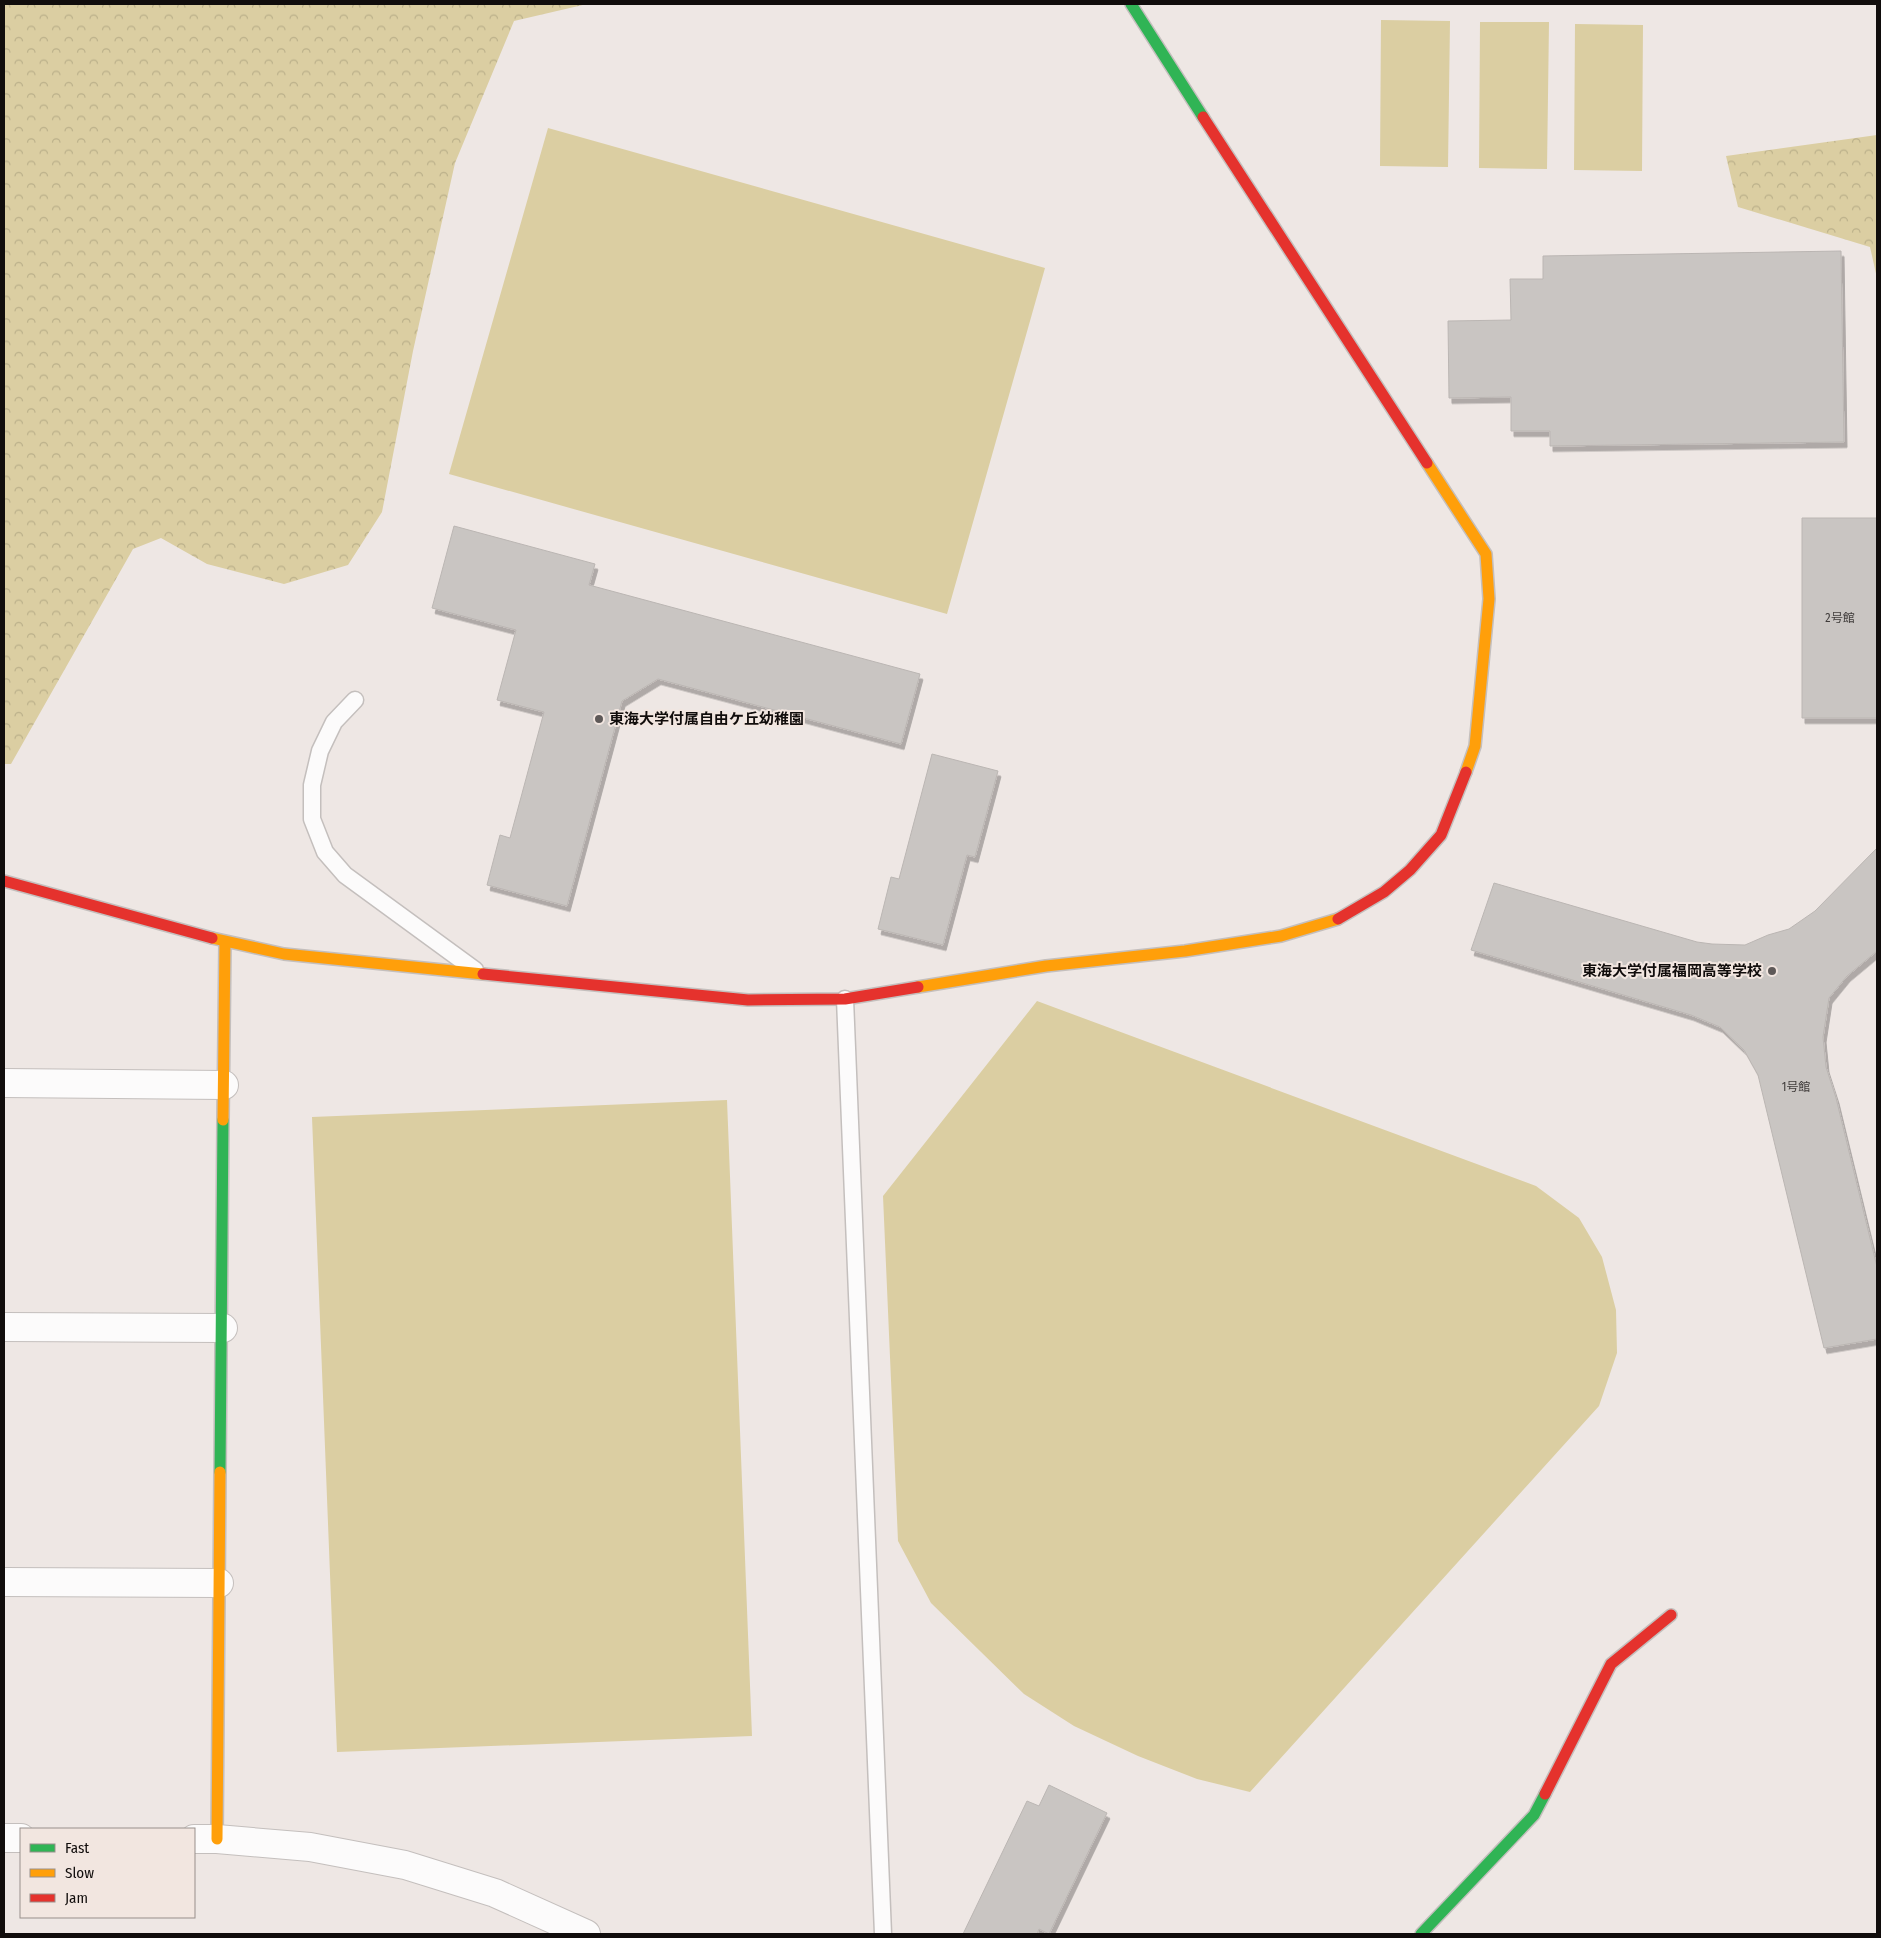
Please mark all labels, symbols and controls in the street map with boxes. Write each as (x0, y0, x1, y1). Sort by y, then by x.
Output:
house number: 2号館 (1825, 611, 1855, 625)
place label: 東海大学付属自由ケ丘幼稚園 (609, 710, 804, 728)
marker: 東海大学付属自由ケ丘幼稚園 (593, 713, 605, 725)
place label: 東海大学付属福岡高等学校 (1582, 962, 1762, 980)
marker: 東海大学付属福岡高等学校 (1766, 965, 1778, 977)
house number: 1号館 (1782, 1080, 1810, 1094)
legend (20, 1828, 195, 1918)
text: Fast (65, 1839, 89, 1857)
text: Slow (65, 1864, 94, 1882)
text: Jam (65, 1889, 88, 1907)

